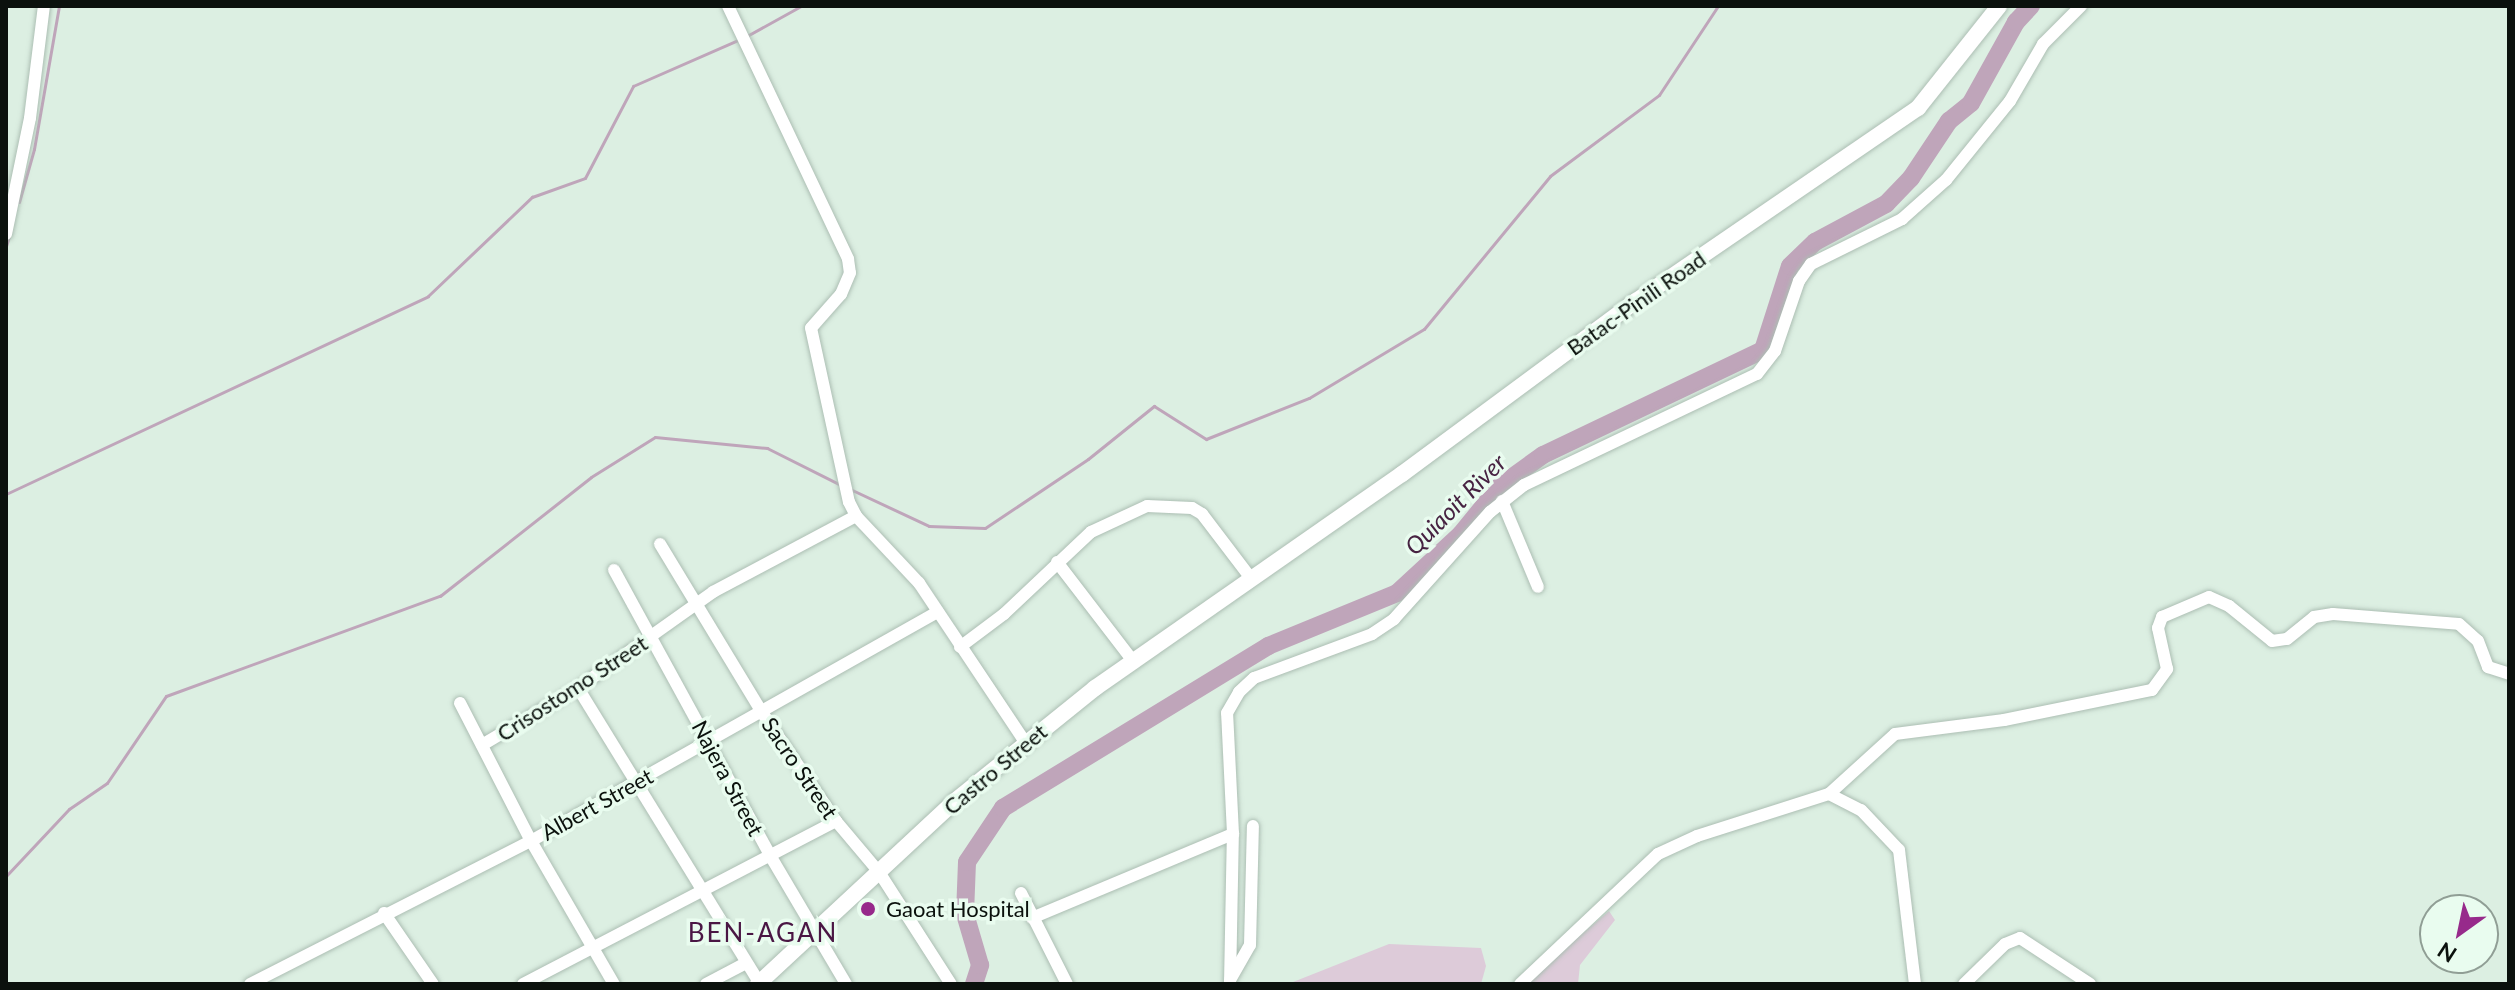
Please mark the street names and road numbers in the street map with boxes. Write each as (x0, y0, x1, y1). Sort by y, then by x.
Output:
street label: Batac-Pinili Road (1562, 245, 1710, 361)
street label: Crisostomo Street (492, 630, 652, 746)
street label: Sacro Street (756, 712, 844, 824)
street label: Najera Street (687, 716, 769, 840)
street label: Castro Street (938, 718, 1052, 820)
street label: Albert Street (537, 763, 657, 845)

